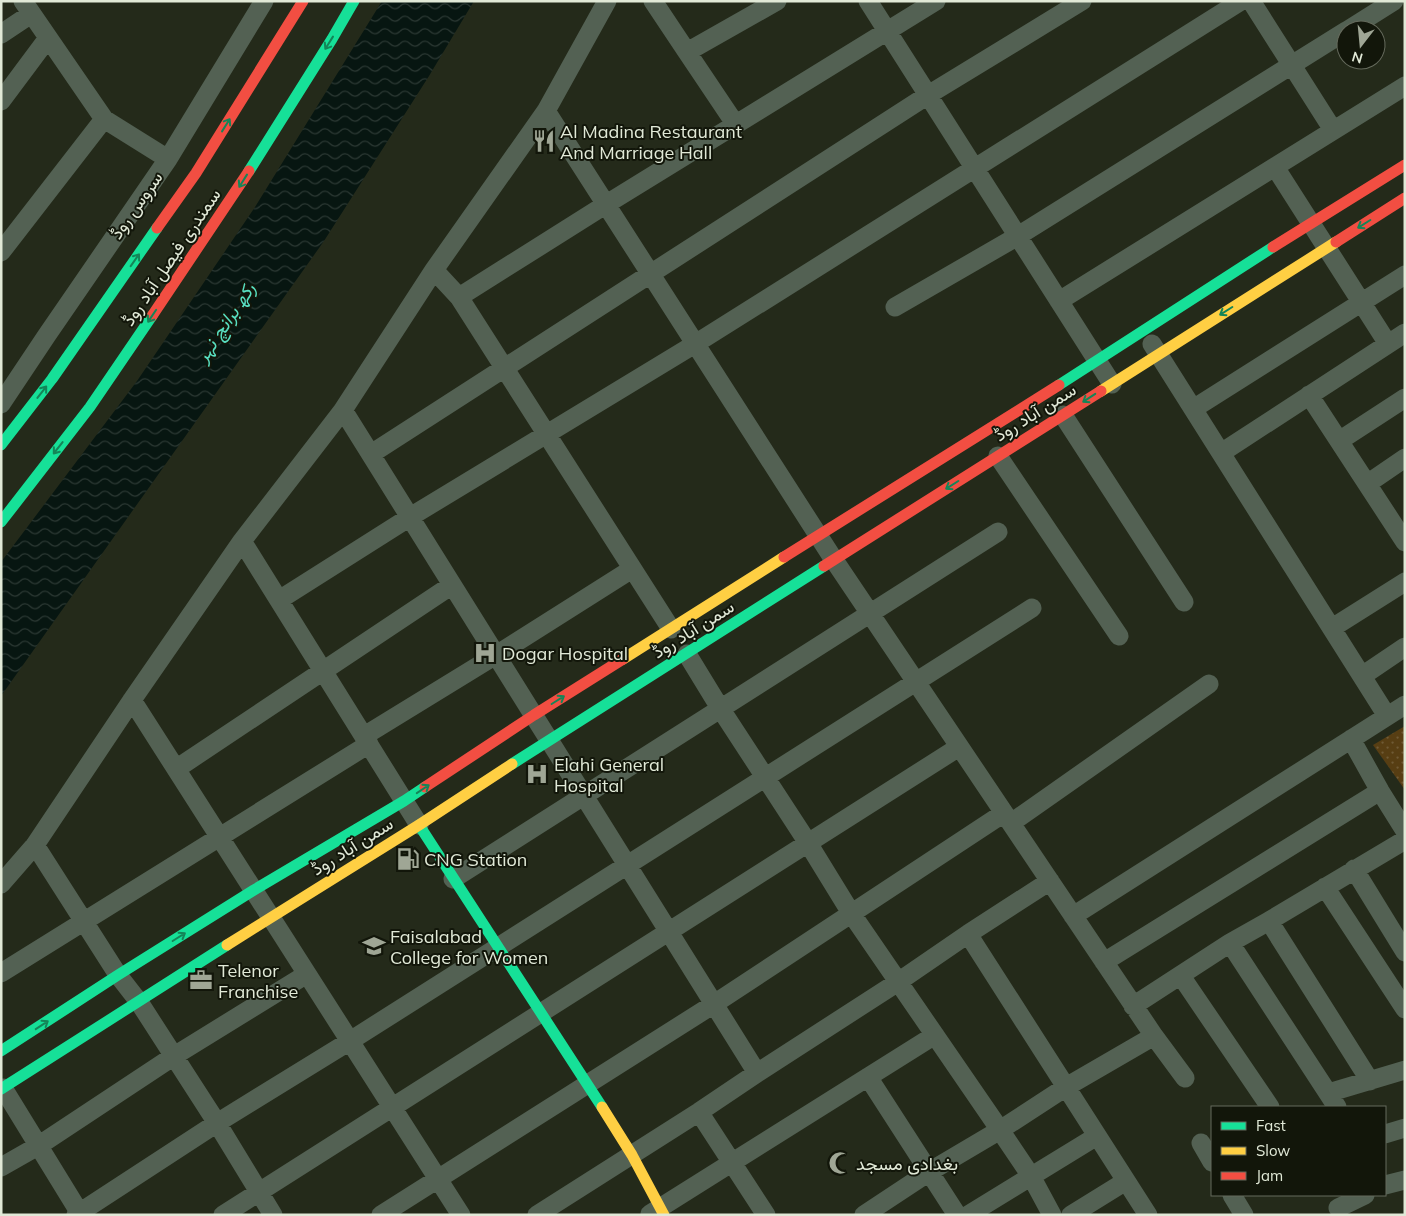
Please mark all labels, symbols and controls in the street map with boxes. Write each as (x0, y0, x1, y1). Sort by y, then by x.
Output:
north arrow (1336, 20, 1386, 70)
one-way arrow (324, 36, 334, 50)
text: N (1350, 47, 1365, 68)
one-way arrow (221, 118, 231, 132)
place label: Al Madina Restaurant And Marriage Hall (560, 120, 742, 164)
restaurant icon: Al Madina Restaurant And Marriage Hall (531, 128, 557, 154)
street label: سروس روڈ (104, 167, 168, 243)
one-way arrow (238, 173, 248, 187)
street label: سمندری فیصل آباد روڈ (117, 184, 225, 330)
one-way arrow (1357, 219, 1371, 229)
one-way arrow (130, 253, 140, 267)
water label: رکھ برانچ نہر (189, 277, 262, 368)
one-way arrow (1220, 306, 1234, 316)
one-way arrow (147, 308, 157, 322)
street label: سمن آباد روڈ (990, 378, 1080, 446)
one-way arrow (36, 386, 47, 399)
one-way arrow (1083, 393, 1097, 403)
one-way arrow (53, 441, 63, 455)
one-way arrow (945, 480, 959, 491)
street label: سمن آباد روڈ (648, 595, 738, 663)
hospital icon: Dogar Hospital (472, 640, 498, 666)
place label: Dogar Hospital (502, 642, 628, 665)
one-way arrow (551, 694, 565, 704)
place label: Elahi General Hospital (554, 753, 664, 797)
hospital icon: Elahi General Hospital (524, 761, 550, 787)
one-way arrow (415, 784, 429, 794)
street label: سمن آباد روڈ (307, 812, 397, 880)
fuel station icon: CNG Station (395, 846, 421, 872)
place label: CNG Station (424, 848, 527, 871)
place label: Faisalabad College for Women (390, 925, 548, 969)
one-way arrow (172, 932, 186, 942)
school or university icon: Faisalabad College for Women (361, 933, 387, 959)
place label: Telenor Franchise (218, 959, 298, 1003)
office icon: Telenor Franchise (188, 967, 214, 993)
one-way arrow (35, 1019, 49, 1030)
legend (1211, 1106, 1386, 1196)
text: Fast (1256, 1116, 1286, 1135)
text: Slow (1256, 1141, 1290, 1160)
mosque icon: بغدادی مسجد (827, 1150, 853, 1176)
place label: بغدادی مسجد (856, 1152, 958, 1175)
text: Jam (1256, 1166, 1283, 1185)

